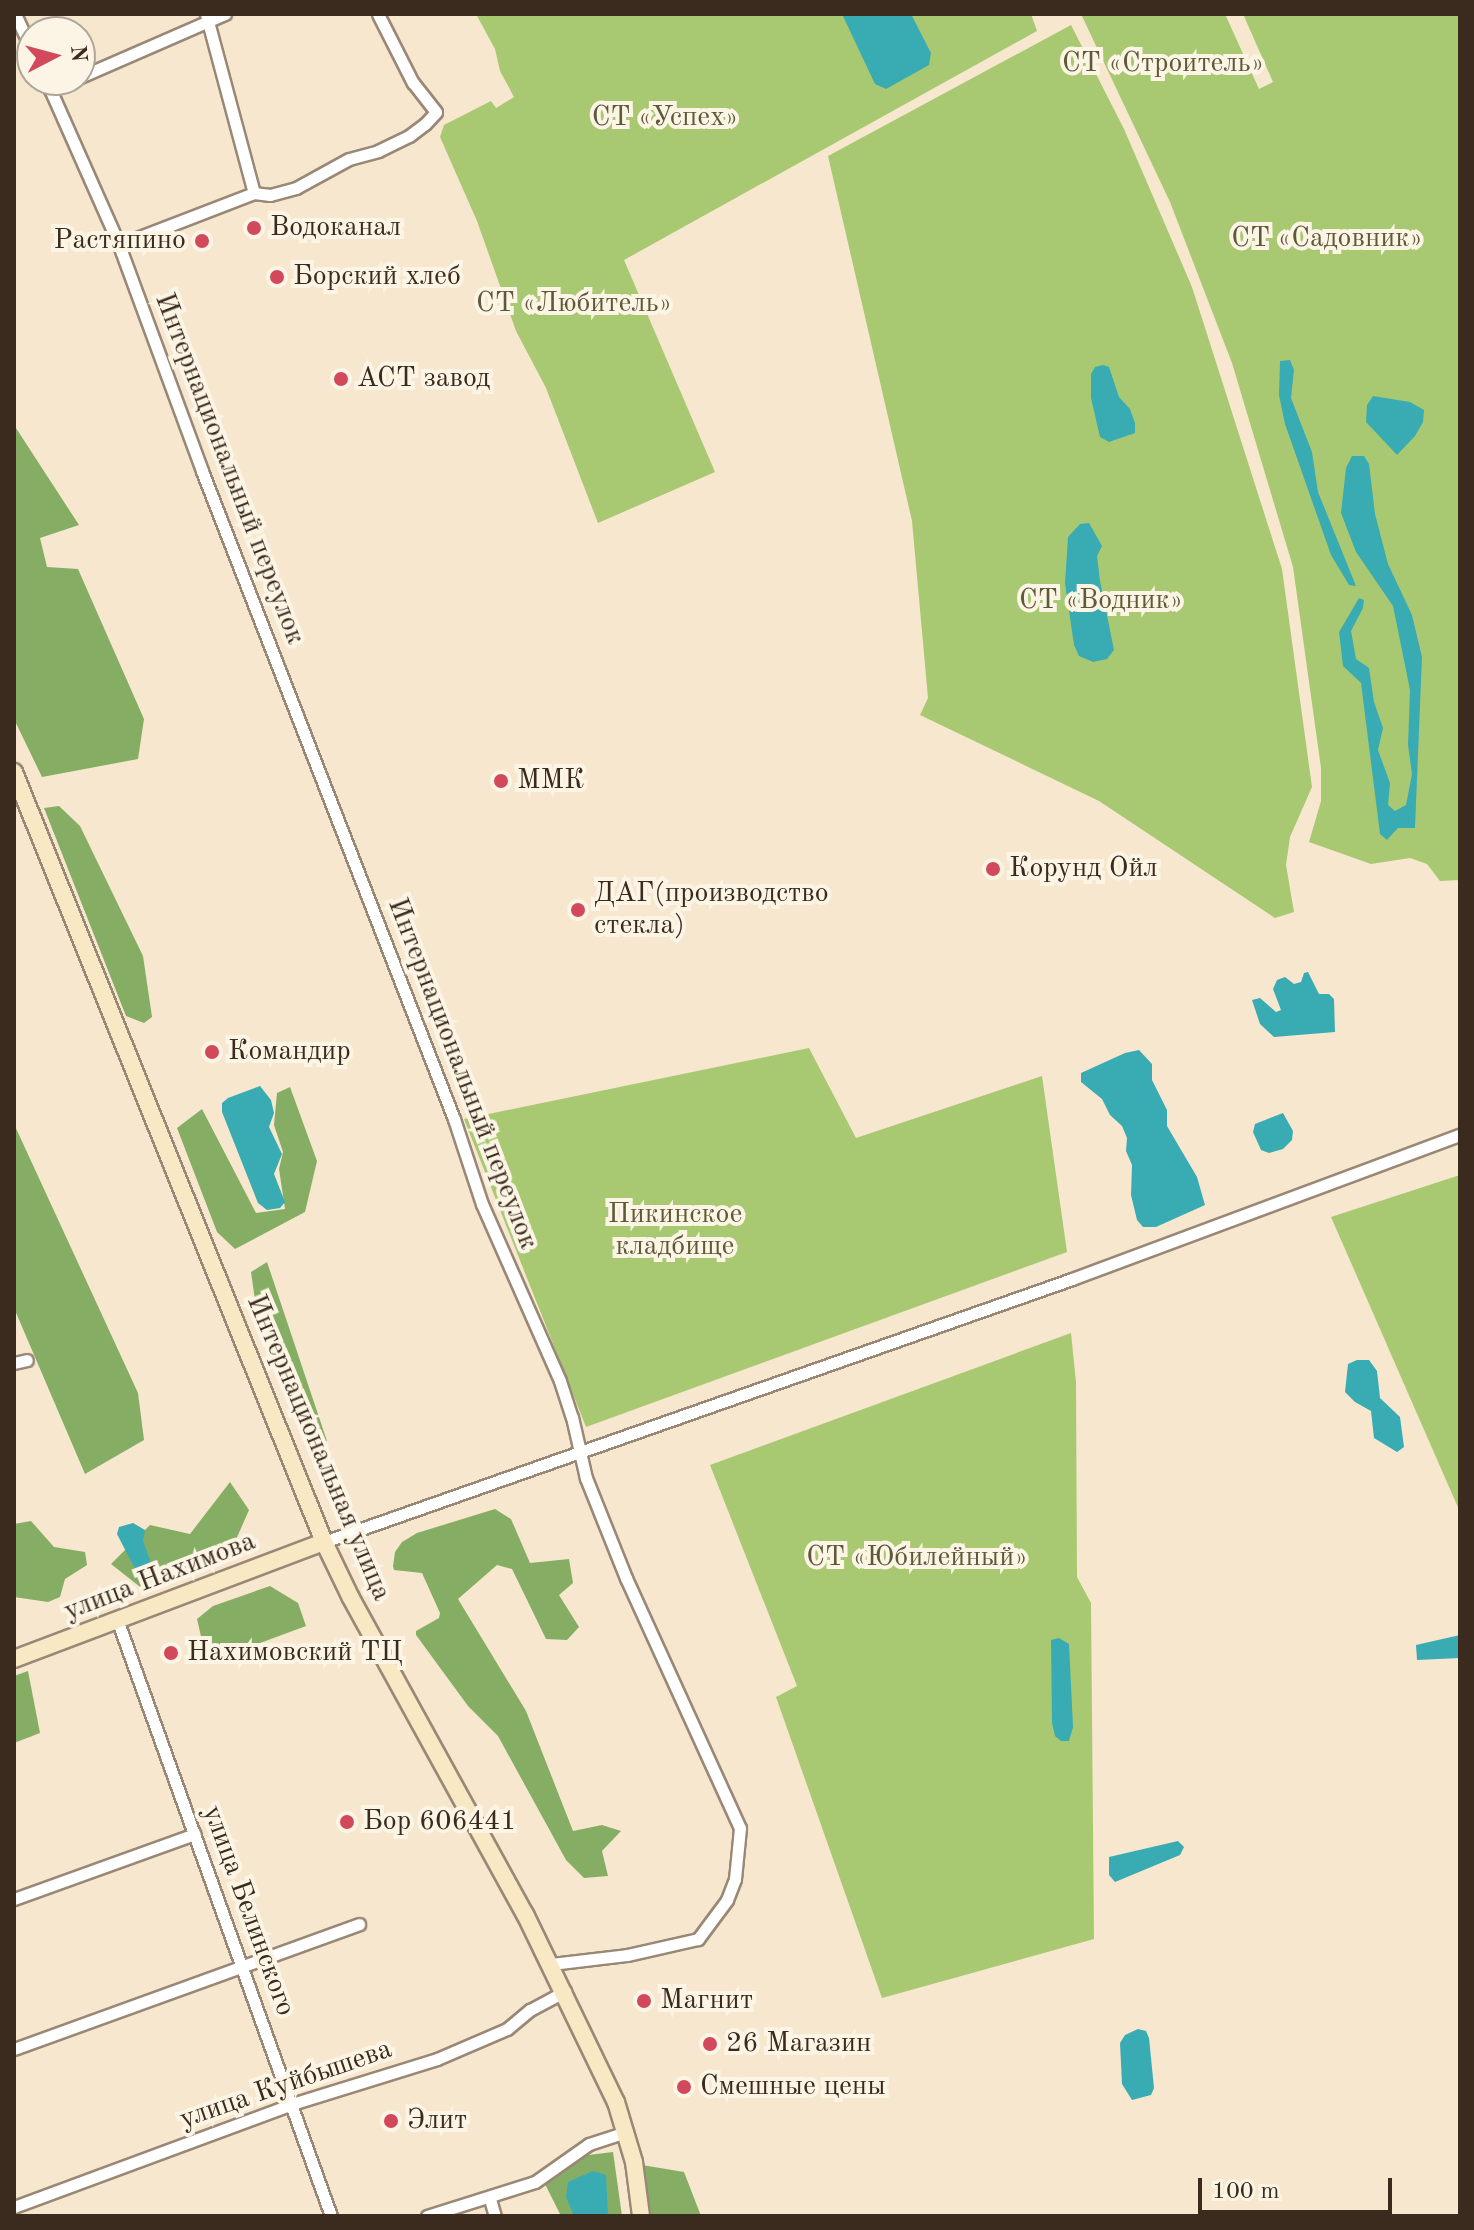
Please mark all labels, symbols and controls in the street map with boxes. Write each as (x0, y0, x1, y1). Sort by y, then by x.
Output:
north arrow (16, 16, 96, 96)
text: N (66, 44, 90, 63)
park label: СТ «Строитель» (1062, 47, 1264, 81)
park label: СТ «Успех» (592, 101, 738, 135)
place label: Водоканал (270, 211, 401, 245)
marker: Водоканал (245, 219, 263, 237)
park label: СТ «Садовник» (1231, 222, 1423, 256)
place label: Растяпино (54, 224, 186, 258)
marker: Растяпино (193, 232, 211, 250)
place label: Борский хлеб (293, 260, 461, 294)
marker: Борский хлеб (268, 268, 286, 286)
park label: СТ «Любитель» (476, 287, 672, 321)
street label: Интернациональный переулок (146, 289, 312, 649)
place label: АСТ завод (357, 362, 490, 396)
marker: АСТ завод (332, 370, 350, 388)
park label: СТ «Водник» (1019, 584, 1183, 618)
place label: ММК (517, 764, 584, 798)
marker: ММК (492, 772, 510, 790)
place label: Корунд Ойл (1009, 852, 1158, 886)
marker: Корунд Ойл (984, 860, 1002, 878)
place label: ДАГ(производство стекла) (594, 877, 829, 943)
street label: Интернациональный переулок (379, 894, 545, 1254)
marker: ДАГ(производство стекла) (569, 901, 587, 919)
place label: Командир (228, 1035, 351, 1069)
marker: Командир (203, 1043, 221, 1061)
park label: Пикинское кладбище (608, 1198, 742, 1264)
street label: Интернациональная улица (238, 1290, 398, 1606)
street label: улица Нахимова (60, 1525, 260, 1629)
park label: СТ «Юбилейный» (806, 1541, 1028, 1575)
place label: Нахимовский ТЦ (187, 1636, 403, 1670)
marker: Нахимовский ТЦ (162, 1644, 180, 1662)
street label: улица Белинского (194, 1801, 302, 2021)
place label: Бор 606441 (363, 1805, 516, 1839)
marker: Бор 606441 (338, 1813, 356, 1831)
place label: Магнит (660, 1984, 753, 2018)
marker: Магнит (635, 1992, 653, 2010)
place label: 26 Магазин (726, 2027, 871, 2061)
street label: улица Куйбышева (176, 2033, 396, 2137)
marker: 26 Магазин (701, 2035, 719, 2053)
place label: Смешные цены (700, 2070, 886, 2104)
marker: Смешные цены (675, 2078, 693, 2096)
place label: Элит (407, 2104, 467, 2138)
marker: Элит (382, 2112, 400, 2130)
scale bar (1202, 2162, 1396, 2212)
text: 100 m (1212, 2180, 1280, 2204)

